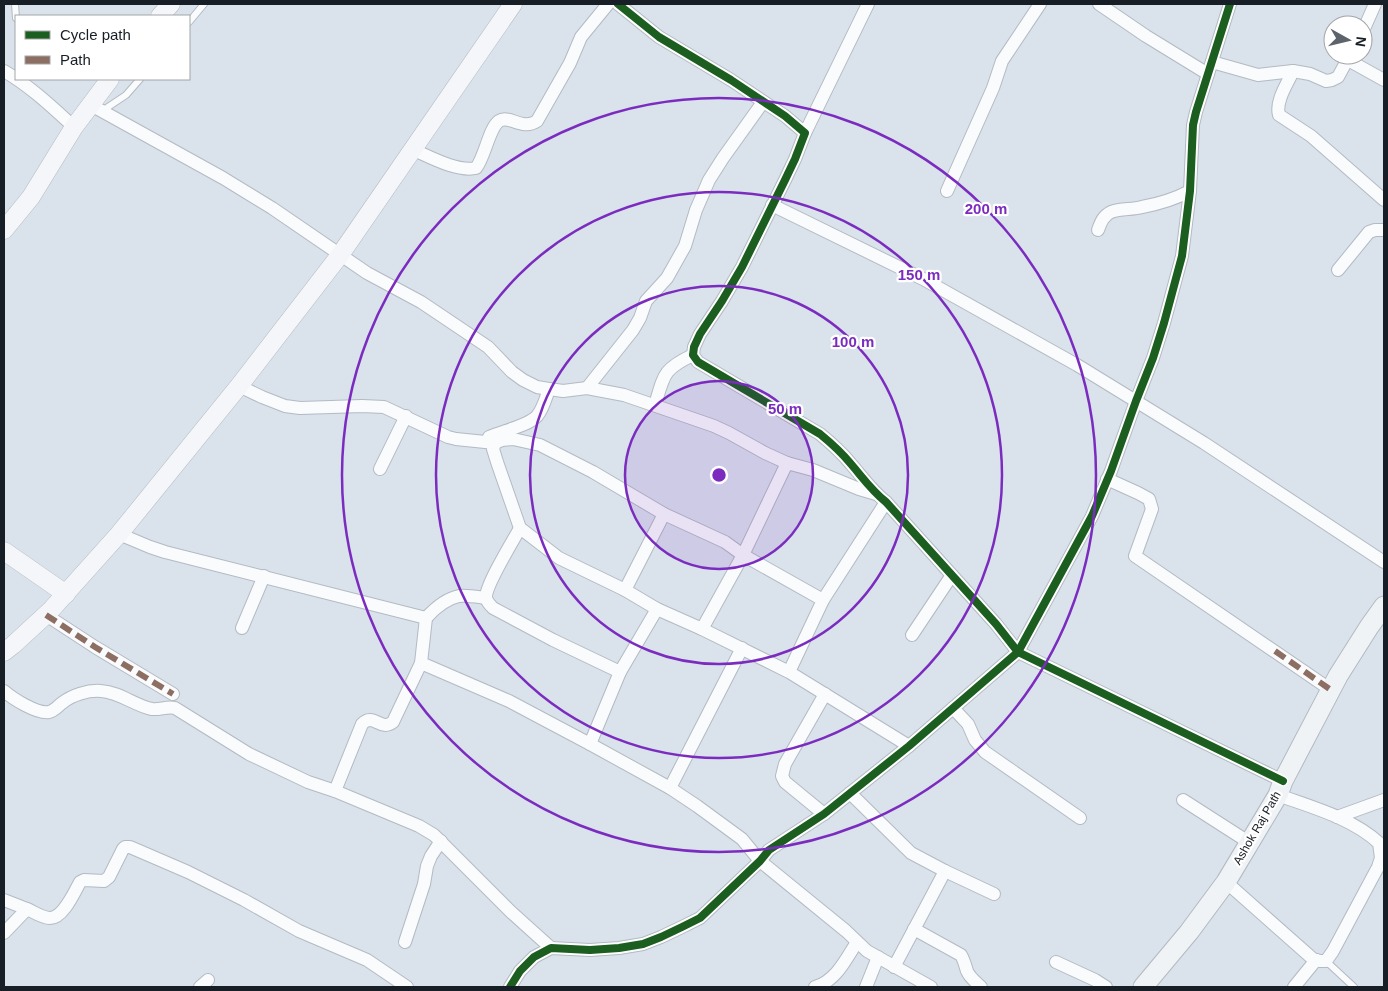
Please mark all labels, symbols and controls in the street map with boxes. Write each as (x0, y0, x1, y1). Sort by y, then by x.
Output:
legend (15, 15, 190, 80)
north arrow (1323, 15, 1373, 65)
text: Cycle path (60, 26, 131, 43)
text: N (1352, 36, 1370, 48)
text: Path (60, 51, 91, 68)
text: 200 m (965, 200, 1007, 217)
text: 150 m (898, 266, 940, 283)
text: 100 m (832, 333, 874, 350)
text: 50 m (768, 400, 802, 417)
centre of rings (710, 466, 728, 484)
street label: Ashok Raj Path (1230, 789, 1284, 867)

